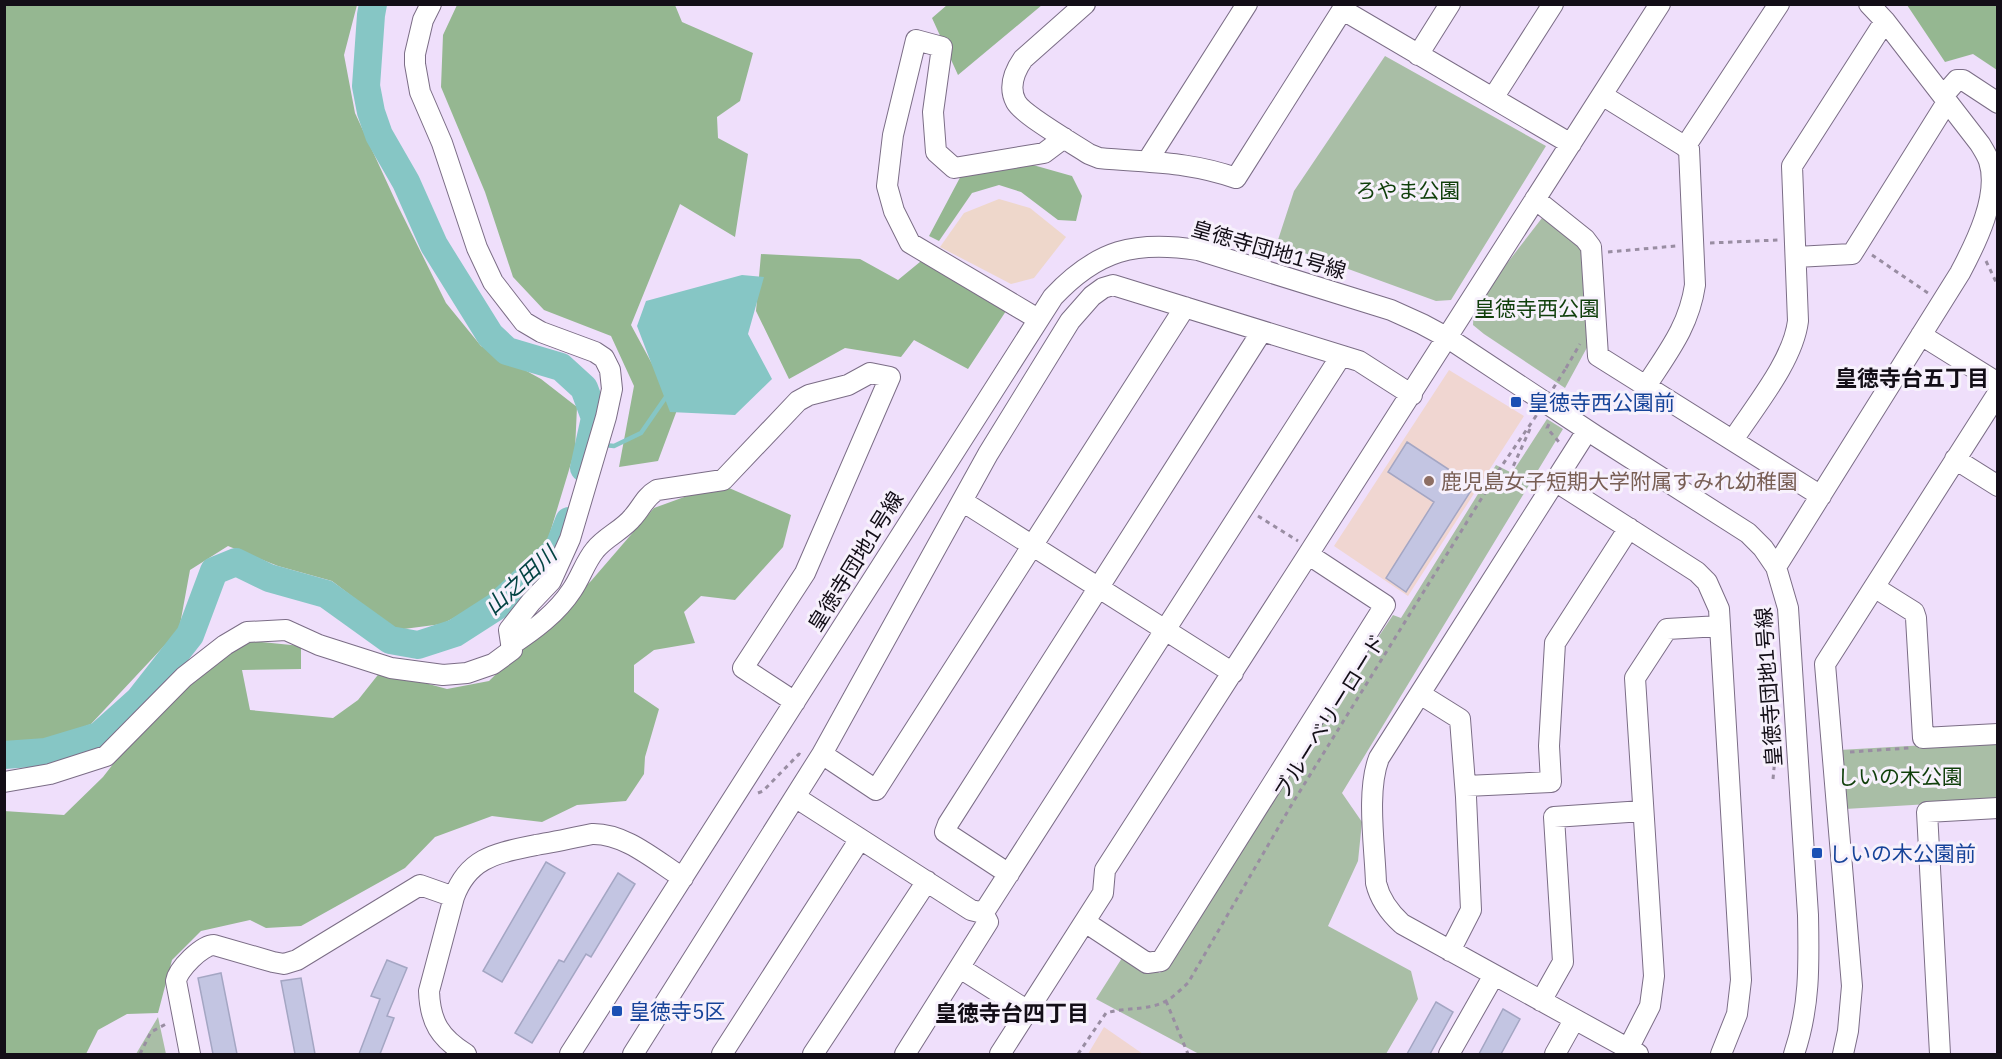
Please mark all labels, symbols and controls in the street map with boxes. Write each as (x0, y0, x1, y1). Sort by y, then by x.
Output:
park label: ろやま公園 (1356, 176, 1461, 204)
street label: 皇徳寺団地1号線 (1188, 214, 1350, 284)
park label: 皇徳寺西公園 (1474, 294, 1600, 322)
district label: 皇徳寺台五丁目 (1835, 363, 1989, 392)
place label: 皇徳寺西公園前 (1528, 388, 1675, 416)
marker: 皇徳寺西公園前 (1509, 395, 1523, 409)
place label: 鹿児島女子短期大学附属すみれ幼稚園 (1441, 467, 1798, 495)
marker: 鹿児島女子短期大学附属すみれ幼稚園 (1422, 474, 1436, 488)
street label: 皇徳寺団地1号線 (801, 486, 909, 636)
water label: 山之田川 (478, 538, 564, 621)
street label: 皇徳寺団地1号線 (1748, 606, 1788, 768)
street label: ブルーベリーロード (1267, 628, 1391, 804)
park label: しいの木公園 (1837, 762, 1963, 790)
place label: しいの木公園前 (1829, 839, 1976, 867)
marker: しいの木公園前 (1810, 846, 1824, 860)
place label: 皇徳寺5区 (629, 997, 726, 1025)
district label: 皇徳寺台四丁目 (935, 998, 1089, 1027)
marker: 皇徳寺5区 (610, 1004, 624, 1018)

